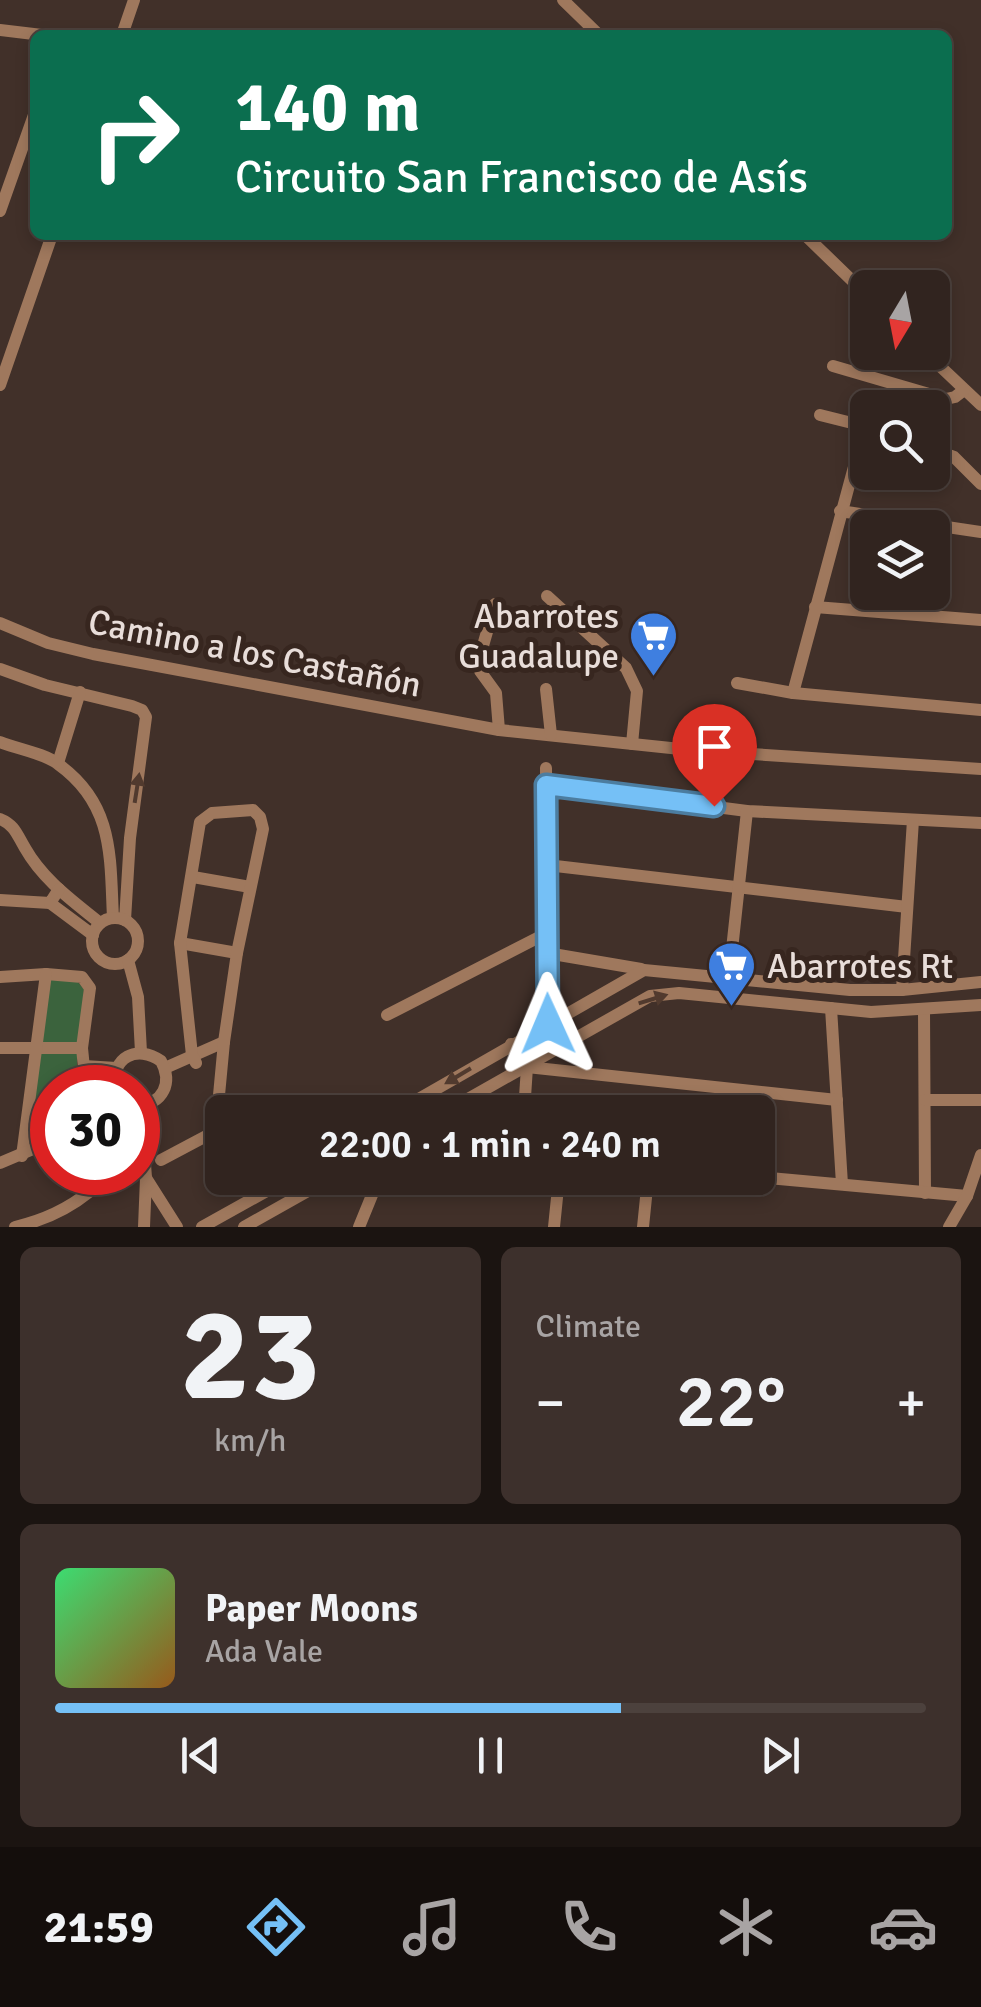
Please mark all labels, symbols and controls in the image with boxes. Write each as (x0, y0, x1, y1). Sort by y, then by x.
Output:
text: 140 m (235, 64, 420, 150)
icon: right (70, 70, 200, 200)
text: Circuito San Francisco de Asís (235, 150, 808, 205)
north arrow (850, 270, 950, 370)
map controls (850, 270, 950, 610)
button: search (850, 390, 950, 490)
button: layers (850, 510, 950, 610)
place label: Abarrotes Guadalupe (458, 595, 619, 678)
street label: Camino a los Castañón (85, 600, 425, 707)
supermarket icon: Abarrotes Guadalupe (628, 610, 680, 678)
pin (672, 704, 757, 807)
icon: arrive (687, 719, 742, 774)
one-way arrow (130, 772, 146, 803)
supermarket icon: Abarrotes Rt (706, 940, 758, 1008)
place label: Abarrotes Rt (767, 945, 953, 988)
position arrow (496, 972, 600, 1076)
one-way arrow (638, 991, 668, 1006)
speed limit sign: 30 (30, 1065, 160, 1195)
one-way arrow (444, 1066, 472, 1084)
text: 22:00 · 1 min · 240 m (319, 1121, 661, 1168)
text: 23 (180, 1276, 320, 1436)
text: Climate (536, 1307, 641, 1346)
text: 22° (676, 1355, 786, 1448)
text: − (536, 1369, 565, 1437)
text: + (896, 1369, 926, 1437)
text: km/h (214, 1421, 286, 1460)
text: Paper Moons (205, 1585, 418, 1632)
text: Ada Vale (205, 1632, 323, 1671)
icon: previous (173, 1728, 228, 1783)
icon: pause (463, 1728, 518, 1783)
icon: next (753, 1728, 808, 1783)
icon: directions (241, 1892, 311, 1962)
icon: music (397, 1892, 467, 1962)
icon: phone (554, 1892, 624, 1962)
icon: climate (711, 1892, 781, 1962)
icon: car (868, 1892, 938, 1962)
text: 21:59 (43, 1900, 154, 1955)

